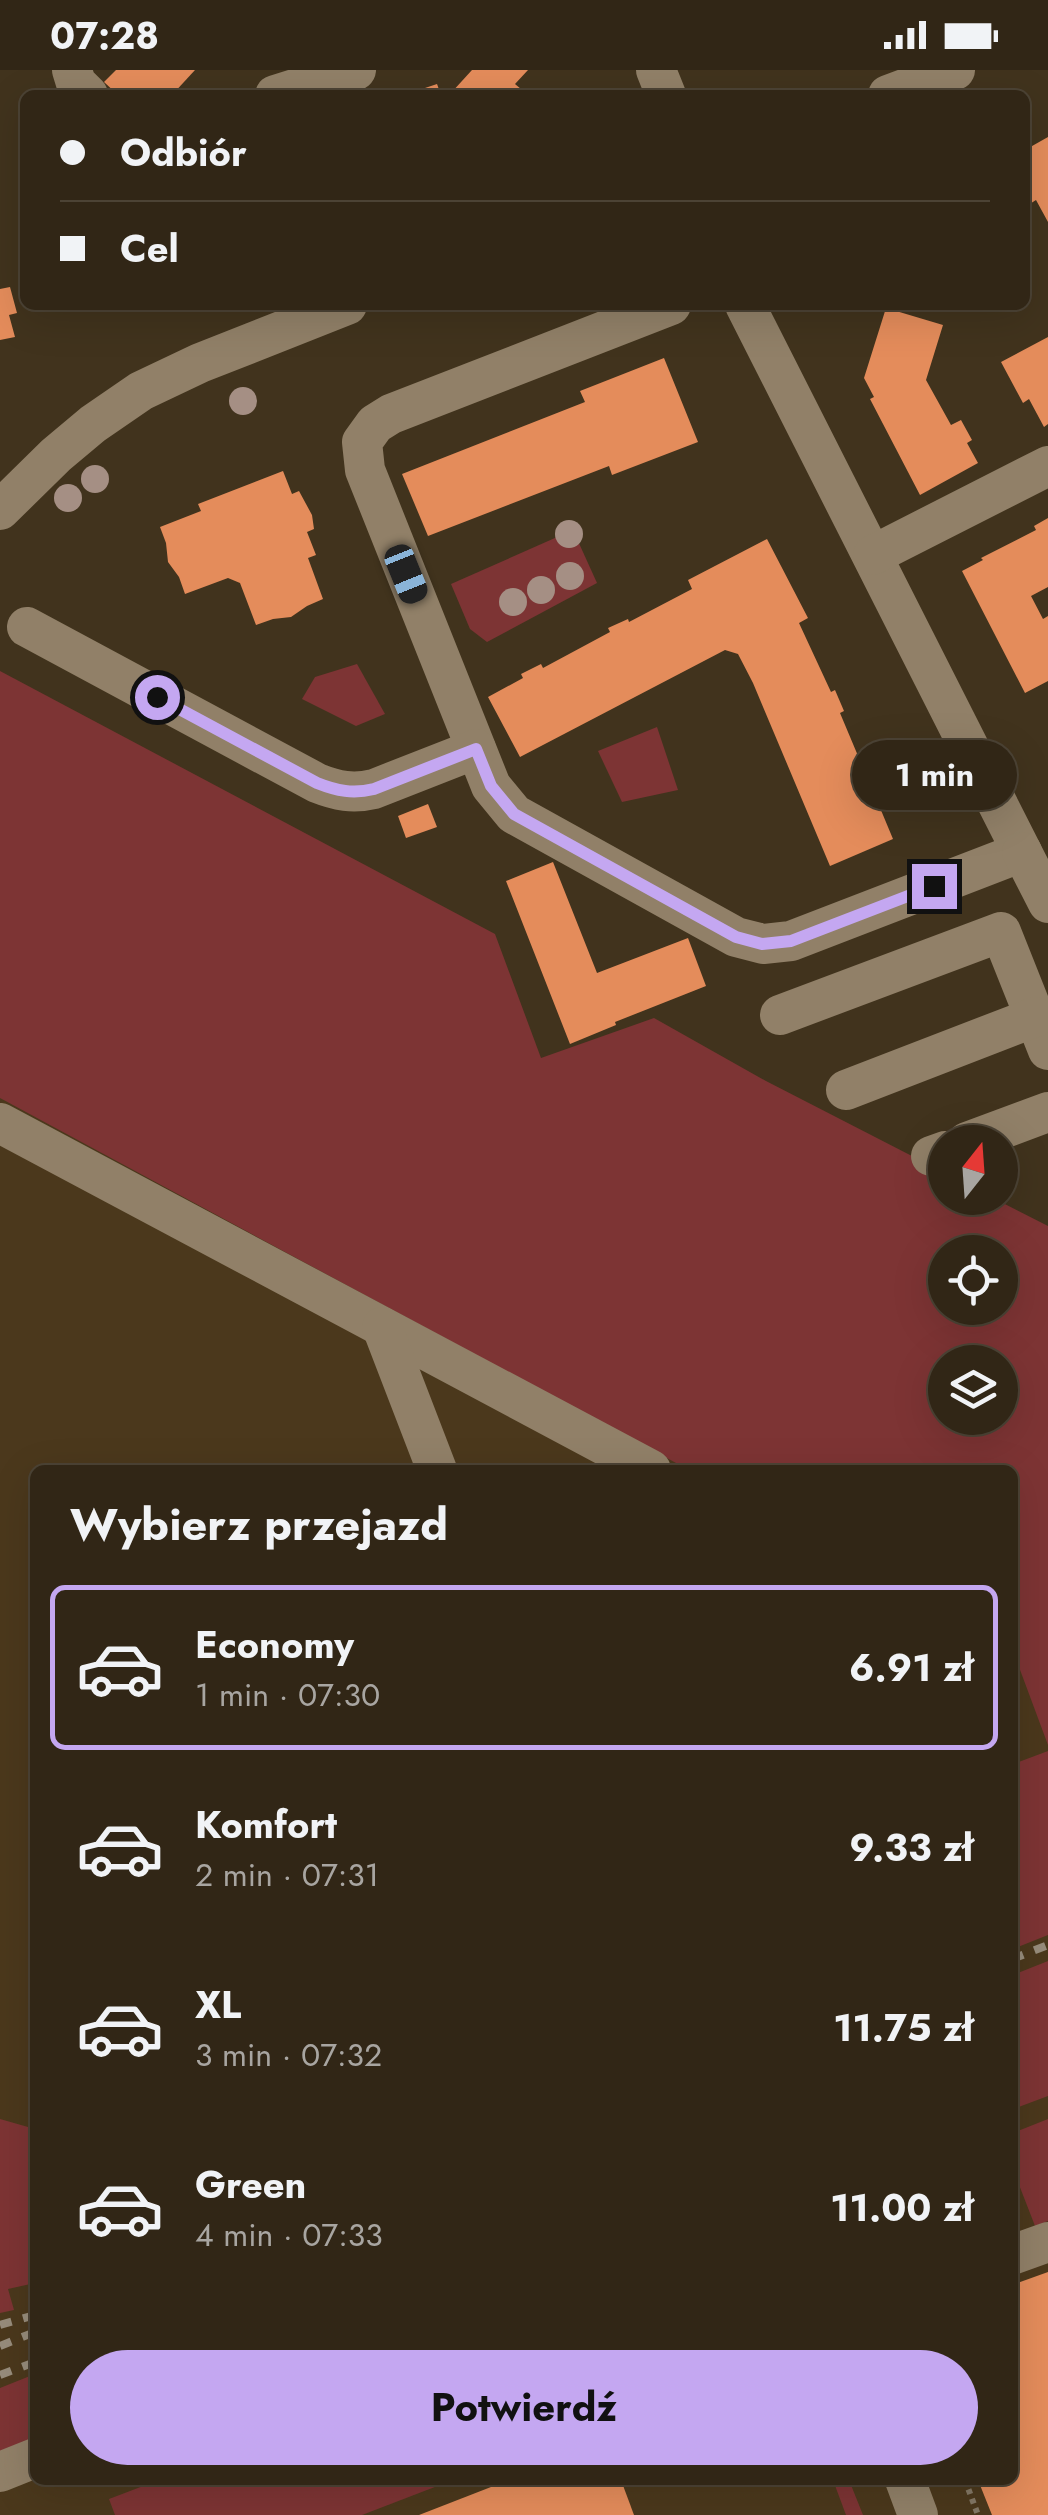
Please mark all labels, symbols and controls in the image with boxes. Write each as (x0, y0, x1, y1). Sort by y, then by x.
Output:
text: 07:28 (50, 8, 159, 63)
text: Odbiór (120, 125, 247, 180)
text: Cel (120, 221, 179, 276)
car (381, 541, 431, 607)
route start (135, 675, 180, 720)
callout: 1 min (852, 741, 1016, 811)
text: 1 min (895, 752, 974, 798)
route end (912, 864, 957, 909)
north arrow (928, 1125, 1018, 1215)
map controls (928, 1125, 1018, 1435)
button: locate (928, 1235, 1018, 1325)
button: layers (928, 1345, 1018, 1435)
text: Wybierz przejazd (70, 1492, 448, 1557)
text: Economy (195, 1617, 354, 1672)
icon: car (75, 1623, 165, 1713)
text: 6.91 zł (849, 1640, 973, 1695)
text: 1 min · 07:30 (195, 1672, 380, 1718)
text: Komfort (195, 1797, 337, 1852)
icon: car (75, 1803, 165, 1893)
text: 9.33 zł (849, 1820, 973, 1875)
text: 2 min · 07:31 (195, 1852, 379, 1898)
text: XL (195, 1977, 241, 2032)
icon: car (75, 1983, 165, 2073)
text: 11.75 zł (833, 2000, 973, 2055)
text: 3 min · 07:32 (195, 2032, 382, 2078)
text: Green (195, 2157, 306, 2212)
icon: car (75, 2163, 165, 2253)
text: 11.00 zł (830, 2180, 973, 2235)
text: 4 min · 07:33 (195, 2212, 383, 2258)
button: Potwierdź (70, 2350, 978, 2465)

